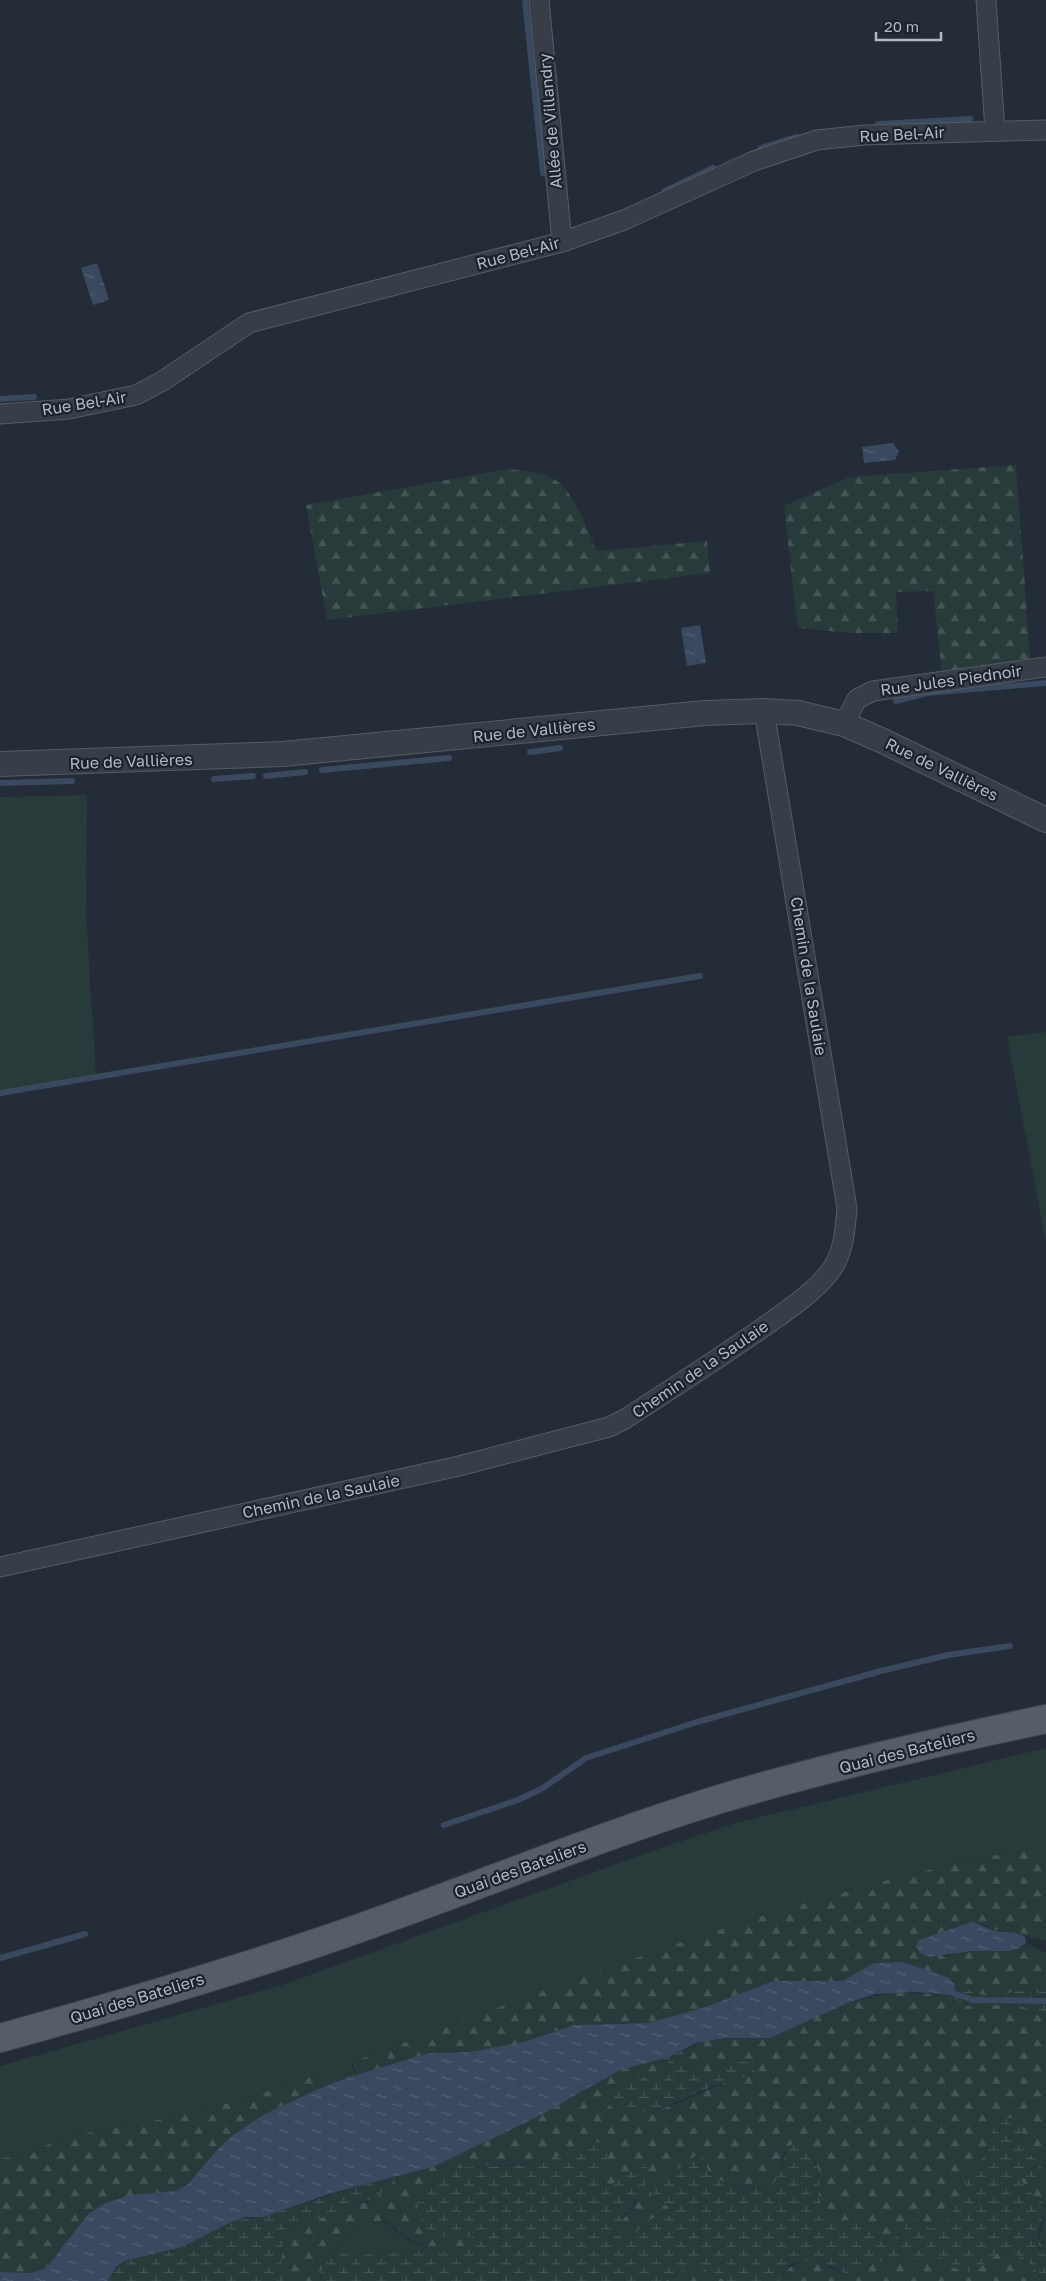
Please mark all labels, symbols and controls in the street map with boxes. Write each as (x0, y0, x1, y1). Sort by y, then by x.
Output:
scale bar (876, 10, 941, 42)
text: 20 m (884, 17, 919, 35)
street label: Allée de Villandry (534, 52, 566, 190)
street label: Rue Bel-Air (859, 122, 945, 146)
street label: Rue Bel-Air (474, 232, 562, 274)
street label: Rue Bel-Air (40, 386, 128, 420)
street label: Rue Jules Piednoir (879, 660, 1023, 700)
street label: Rue de Vallières (472, 714, 596, 746)
street label: Rue de Vallières (882, 733, 1002, 805)
street label: Rue de Vallières (69, 749, 193, 773)
street label: Chemin de la Saulaie (787, 895, 831, 1057)
street label: Chemin de la Saulaie (628, 1316, 772, 1422)
street label: Chemin de la Saulaie (241, 1470, 401, 1522)
street label: Quai des Bateliers (837, 1724, 977, 1778)
street label: Quai des Bateliers (451, 1836, 589, 1902)
street label: Quai des Bateliers (68, 1968, 206, 2028)

